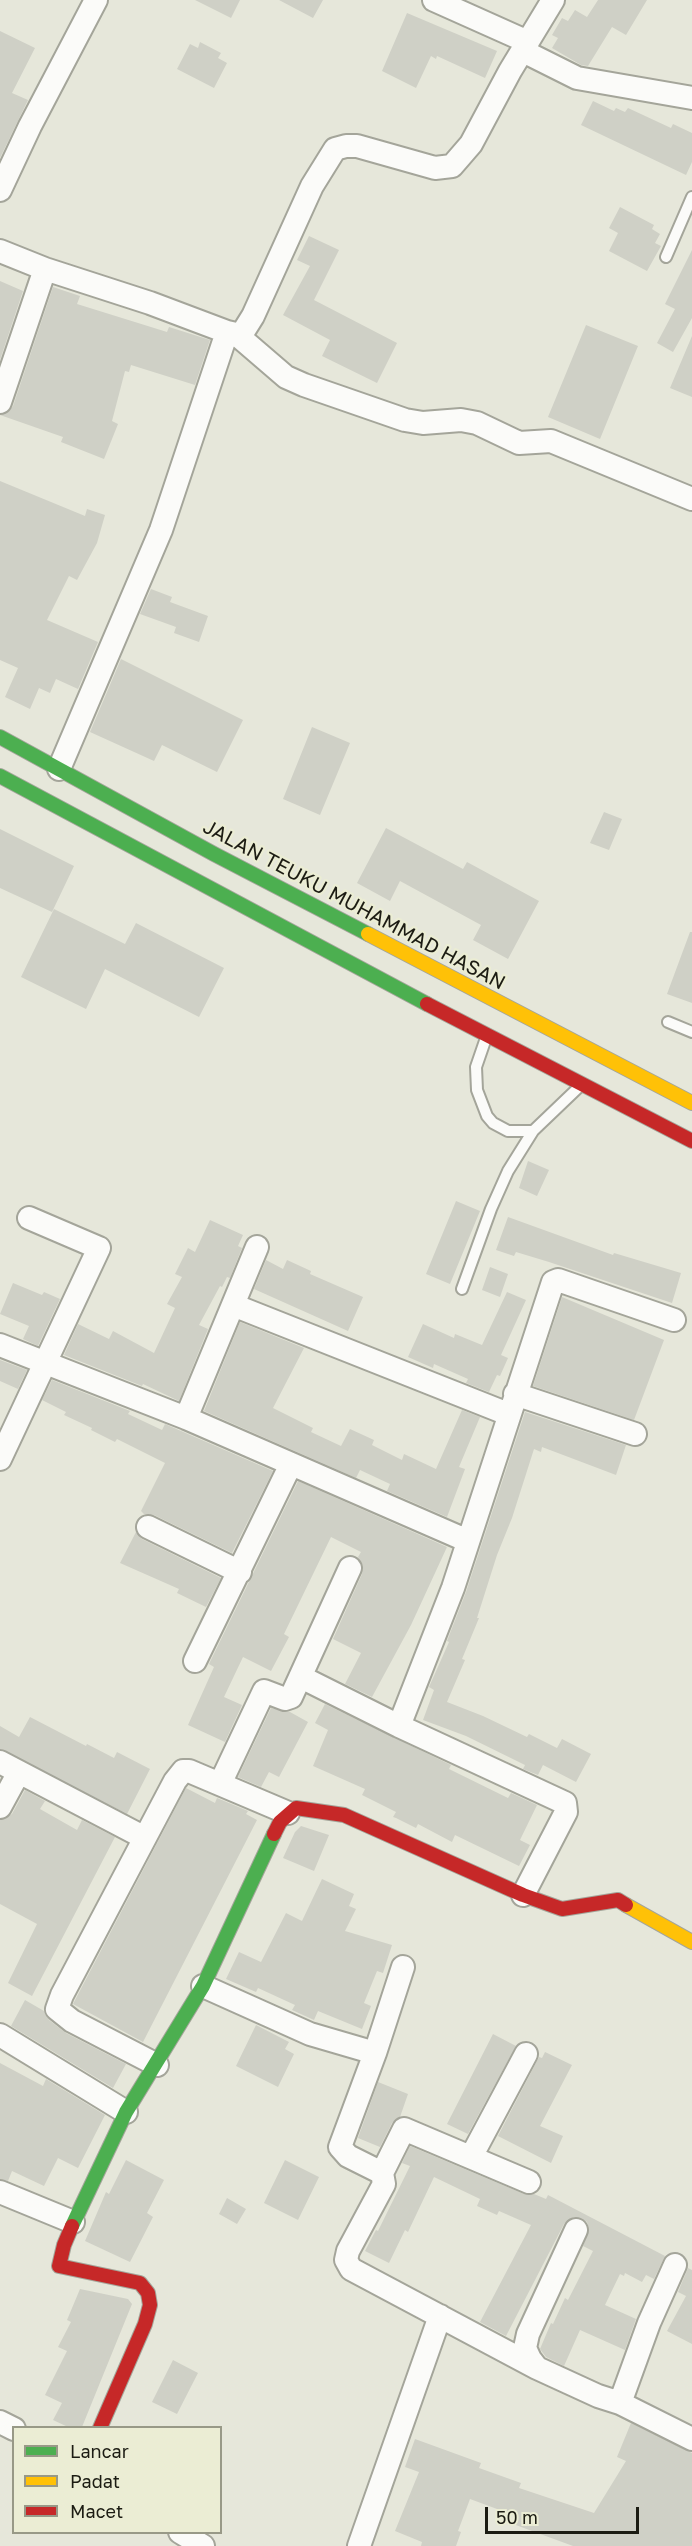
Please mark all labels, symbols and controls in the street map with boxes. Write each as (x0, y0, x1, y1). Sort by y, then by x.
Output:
street label: JALAN TEUKU MUHAMMAD HASAN (199, 815, 509, 995)
legend (12, 2426, 222, 2534)
text: Lancar (70, 2440, 129, 2462)
text: Padat (70, 2470, 120, 2492)
scale bar (488, 2495, 642, 2533)
text: Macet (70, 2500, 123, 2522)
text: 50 m (496, 2506, 538, 2528)

